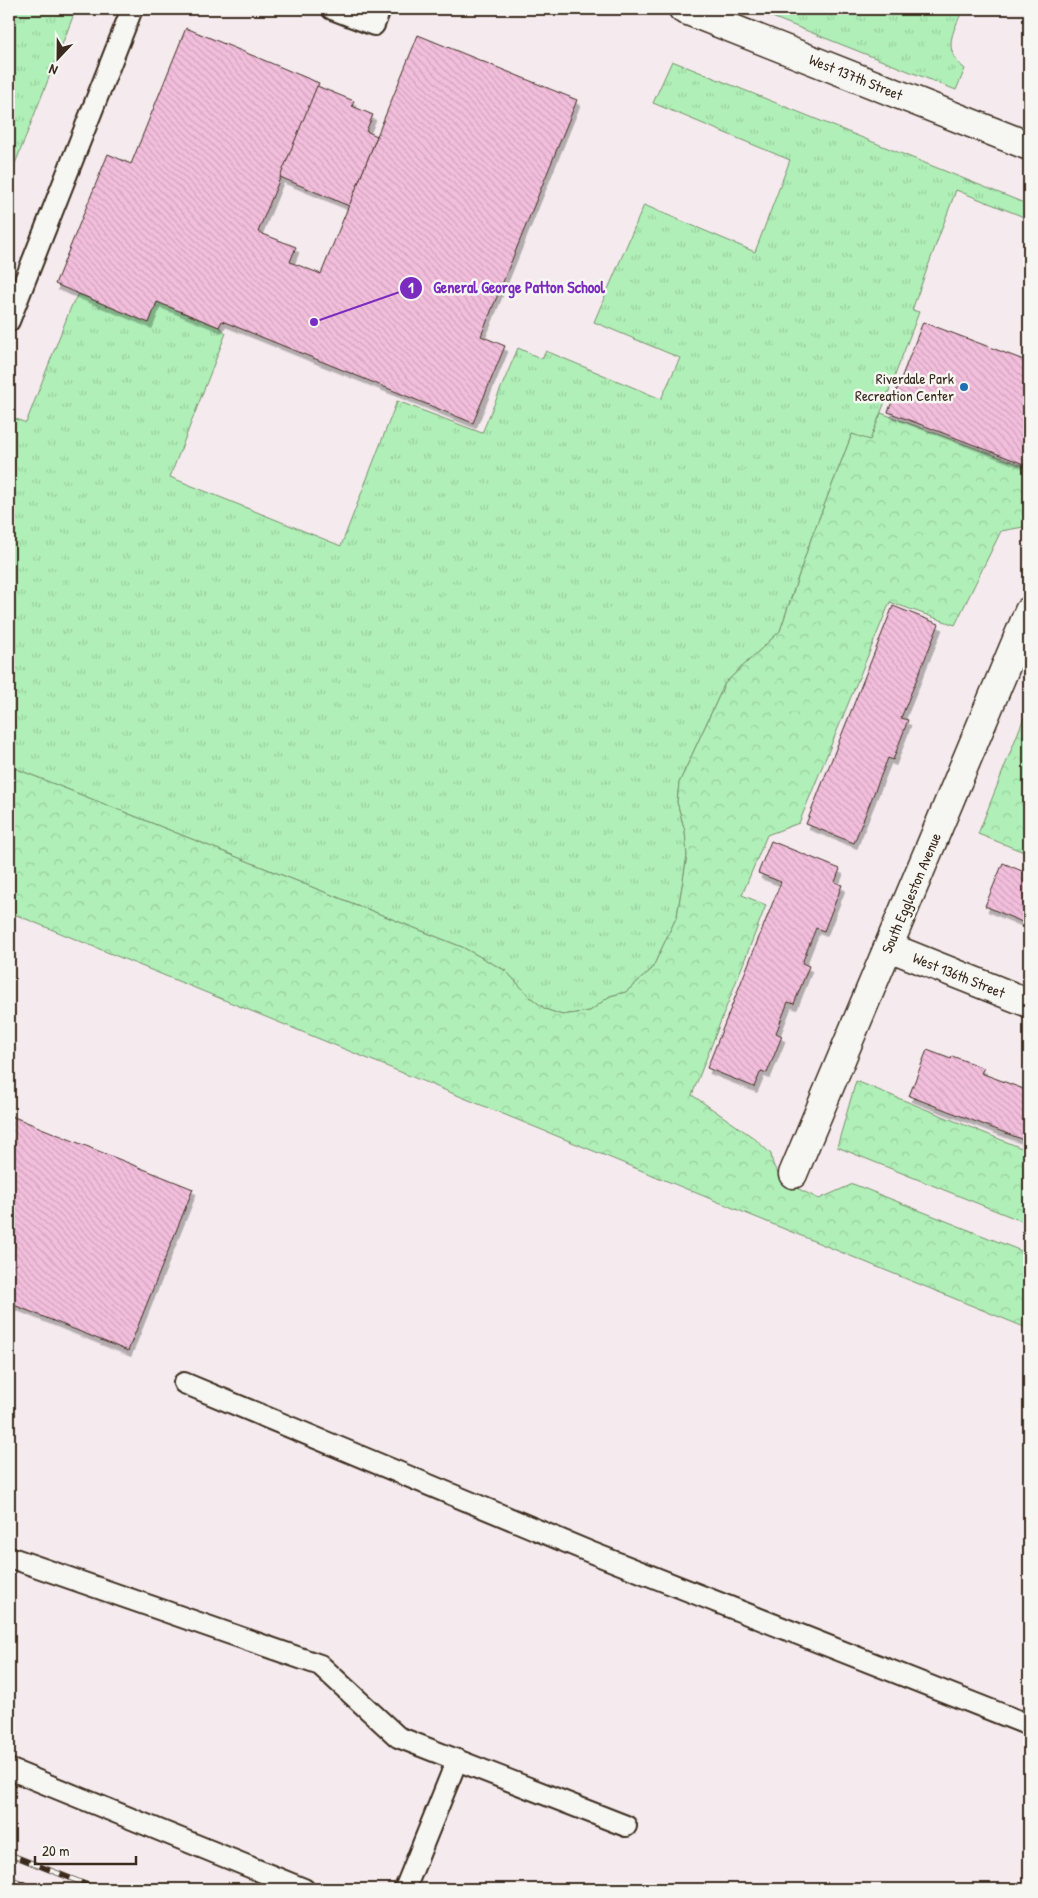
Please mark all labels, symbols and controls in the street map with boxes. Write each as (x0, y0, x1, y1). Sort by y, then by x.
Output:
north arrow (32, 32, 82, 82)
street label: West 137th Street (806, 49, 907, 106)
text: N (45, 60, 60, 81)
callout: General George Patton School (399, 272, 615, 303)
text: General George Patton School (433, 276, 606, 299)
text: 1 (408, 277, 414, 298)
place label: Riverdale Park Recreation Center (855, 368, 954, 406)
marker: Riverdale Park Recreation Center (958, 381, 970, 393)
street label: South Eggleston Avenue (876, 829, 946, 956)
street label: West 136th Street (910, 947, 1009, 1003)
scale bar (35, 1833, 136, 1865)
text: 20 m (42, 1840, 69, 1861)

